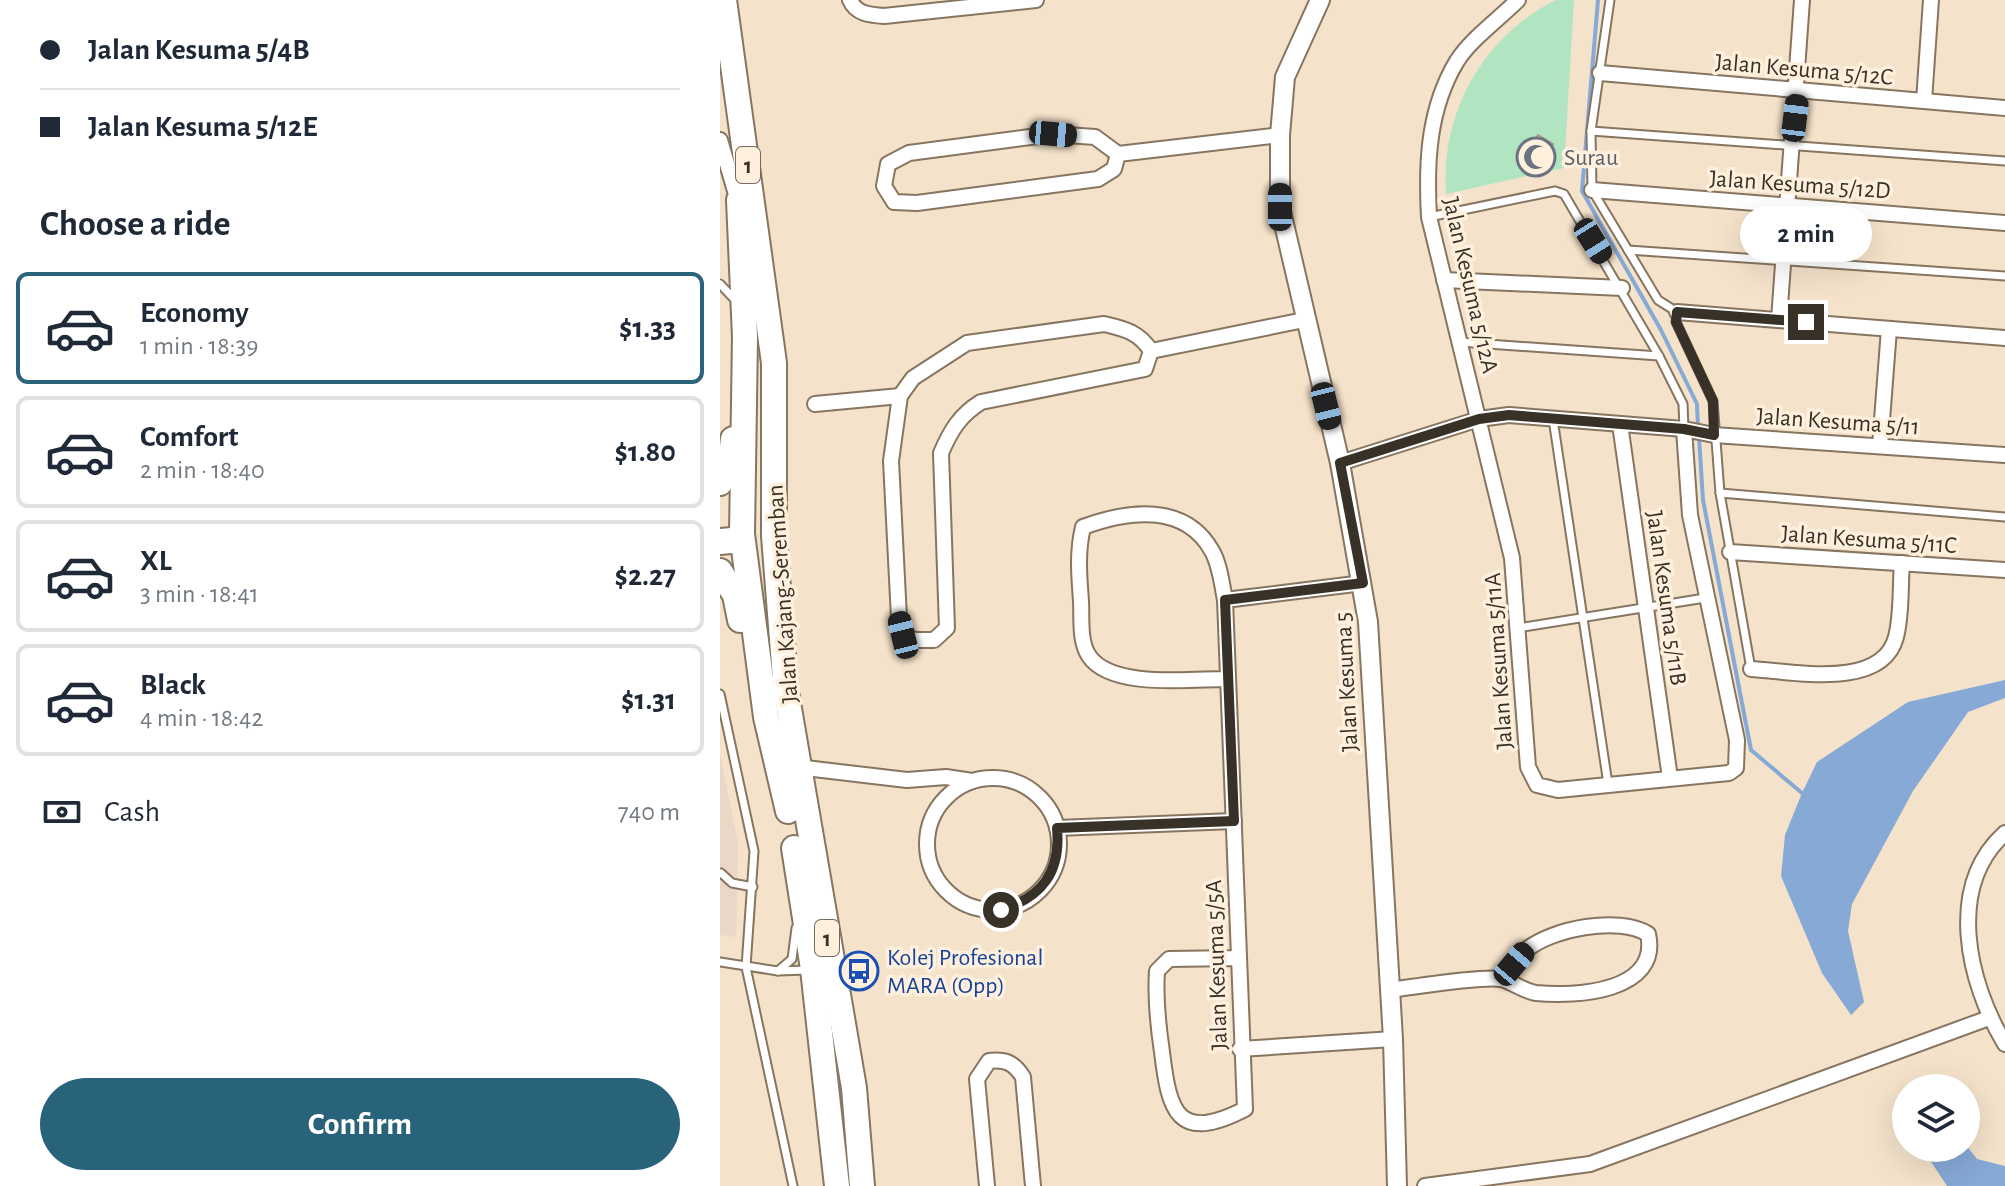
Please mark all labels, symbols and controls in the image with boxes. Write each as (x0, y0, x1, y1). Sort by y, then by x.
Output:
text: Jalan Kesuma 5/4B (88, 35, 310, 65)
street label: Jalan Kesuma 5/12C (1714, 50, 1894, 90)
car (1780, 93, 1810, 143)
text: Jalan Kesuma 5/12E (88, 112, 317, 142)
car (1028, 120, 1078, 148)
mosque icon: Surau (1515, 136, 1557, 178)
place label: Surau (1564, 146, 1618, 170)
road number: 1 (736, 147, 760, 183)
street label: Jalan Kesuma 5/12D (1709, 167, 1891, 203)
car (1268, 183, 1292, 231)
street label: Jalan Kesuma 5/12A (1438, 195, 1502, 376)
text: Choose a ride (40, 206, 230, 242)
callout: 2 min (1740, 206, 1872, 262)
car (1570, 214, 1616, 268)
text: 2 min (1777, 221, 1835, 247)
icon: car (44, 292, 116, 364)
text: Economy (140, 298, 249, 328)
route end (1788, 304, 1824, 340)
text: $1.33 (619, 313, 676, 343)
text: 1 min · 18:39 (140, 333, 258, 359)
car (1309, 380, 1343, 432)
street label: Jalan Kesuma 5/11 (1756, 404, 1920, 440)
icon: car (44, 416, 116, 488)
text: Comfort (140, 422, 239, 452)
text: $1.80 (614, 437, 676, 467)
text: 2 min · 18:40 (140, 457, 265, 483)
street label: Jalan Kajang-Seremban (763, 484, 803, 704)
street label: Jalan Kesuma 5/11B (1642, 509, 1690, 687)
street label: Jalan Kesuma 5/11C (1780, 522, 1957, 558)
icon: car (44, 540, 116, 612)
text: XL (140, 546, 172, 576)
text: $2.27 (614, 561, 676, 591)
street label: Jalan Kesuma 5/11A (1481, 572, 1517, 750)
text: 3 min · 18:41 (140, 581, 259, 607)
car (886, 609, 920, 661)
street label: Jalan Kesuma 5 (1331, 611, 1363, 752)
icon: car (44, 664, 116, 736)
text: Black (140, 670, 206, 700)
text: $1.31 (621, 685, 676, 715)
text: 4 min · 18:42 (140, 705, 263, 731)
icon: cash (40, 790, 84, 834)
text: Cash (104, 797, 160, 827)
text: 740 m (618, 799, 680, 825)
street label: Jalan Kesuma 5/5A (1202, 879, 1232, 1051)
route start (983, 892, 1019, 928)
road number: 1 (815, 920, 839, 956)
car (1489, 938, 1539, 990)
place label: Kolej Profesional MARA (Opp) (887, 946, 1043, 998)
bus stop icon: Kolej Profesional MARA (Opp) (838, 950, 880, 992)
map controls (1892, 1074, 1980, 1162)
button: layers (1892, 1074, 1980, 1162)
button: Confirm (40, 1078, 680, 1170)

